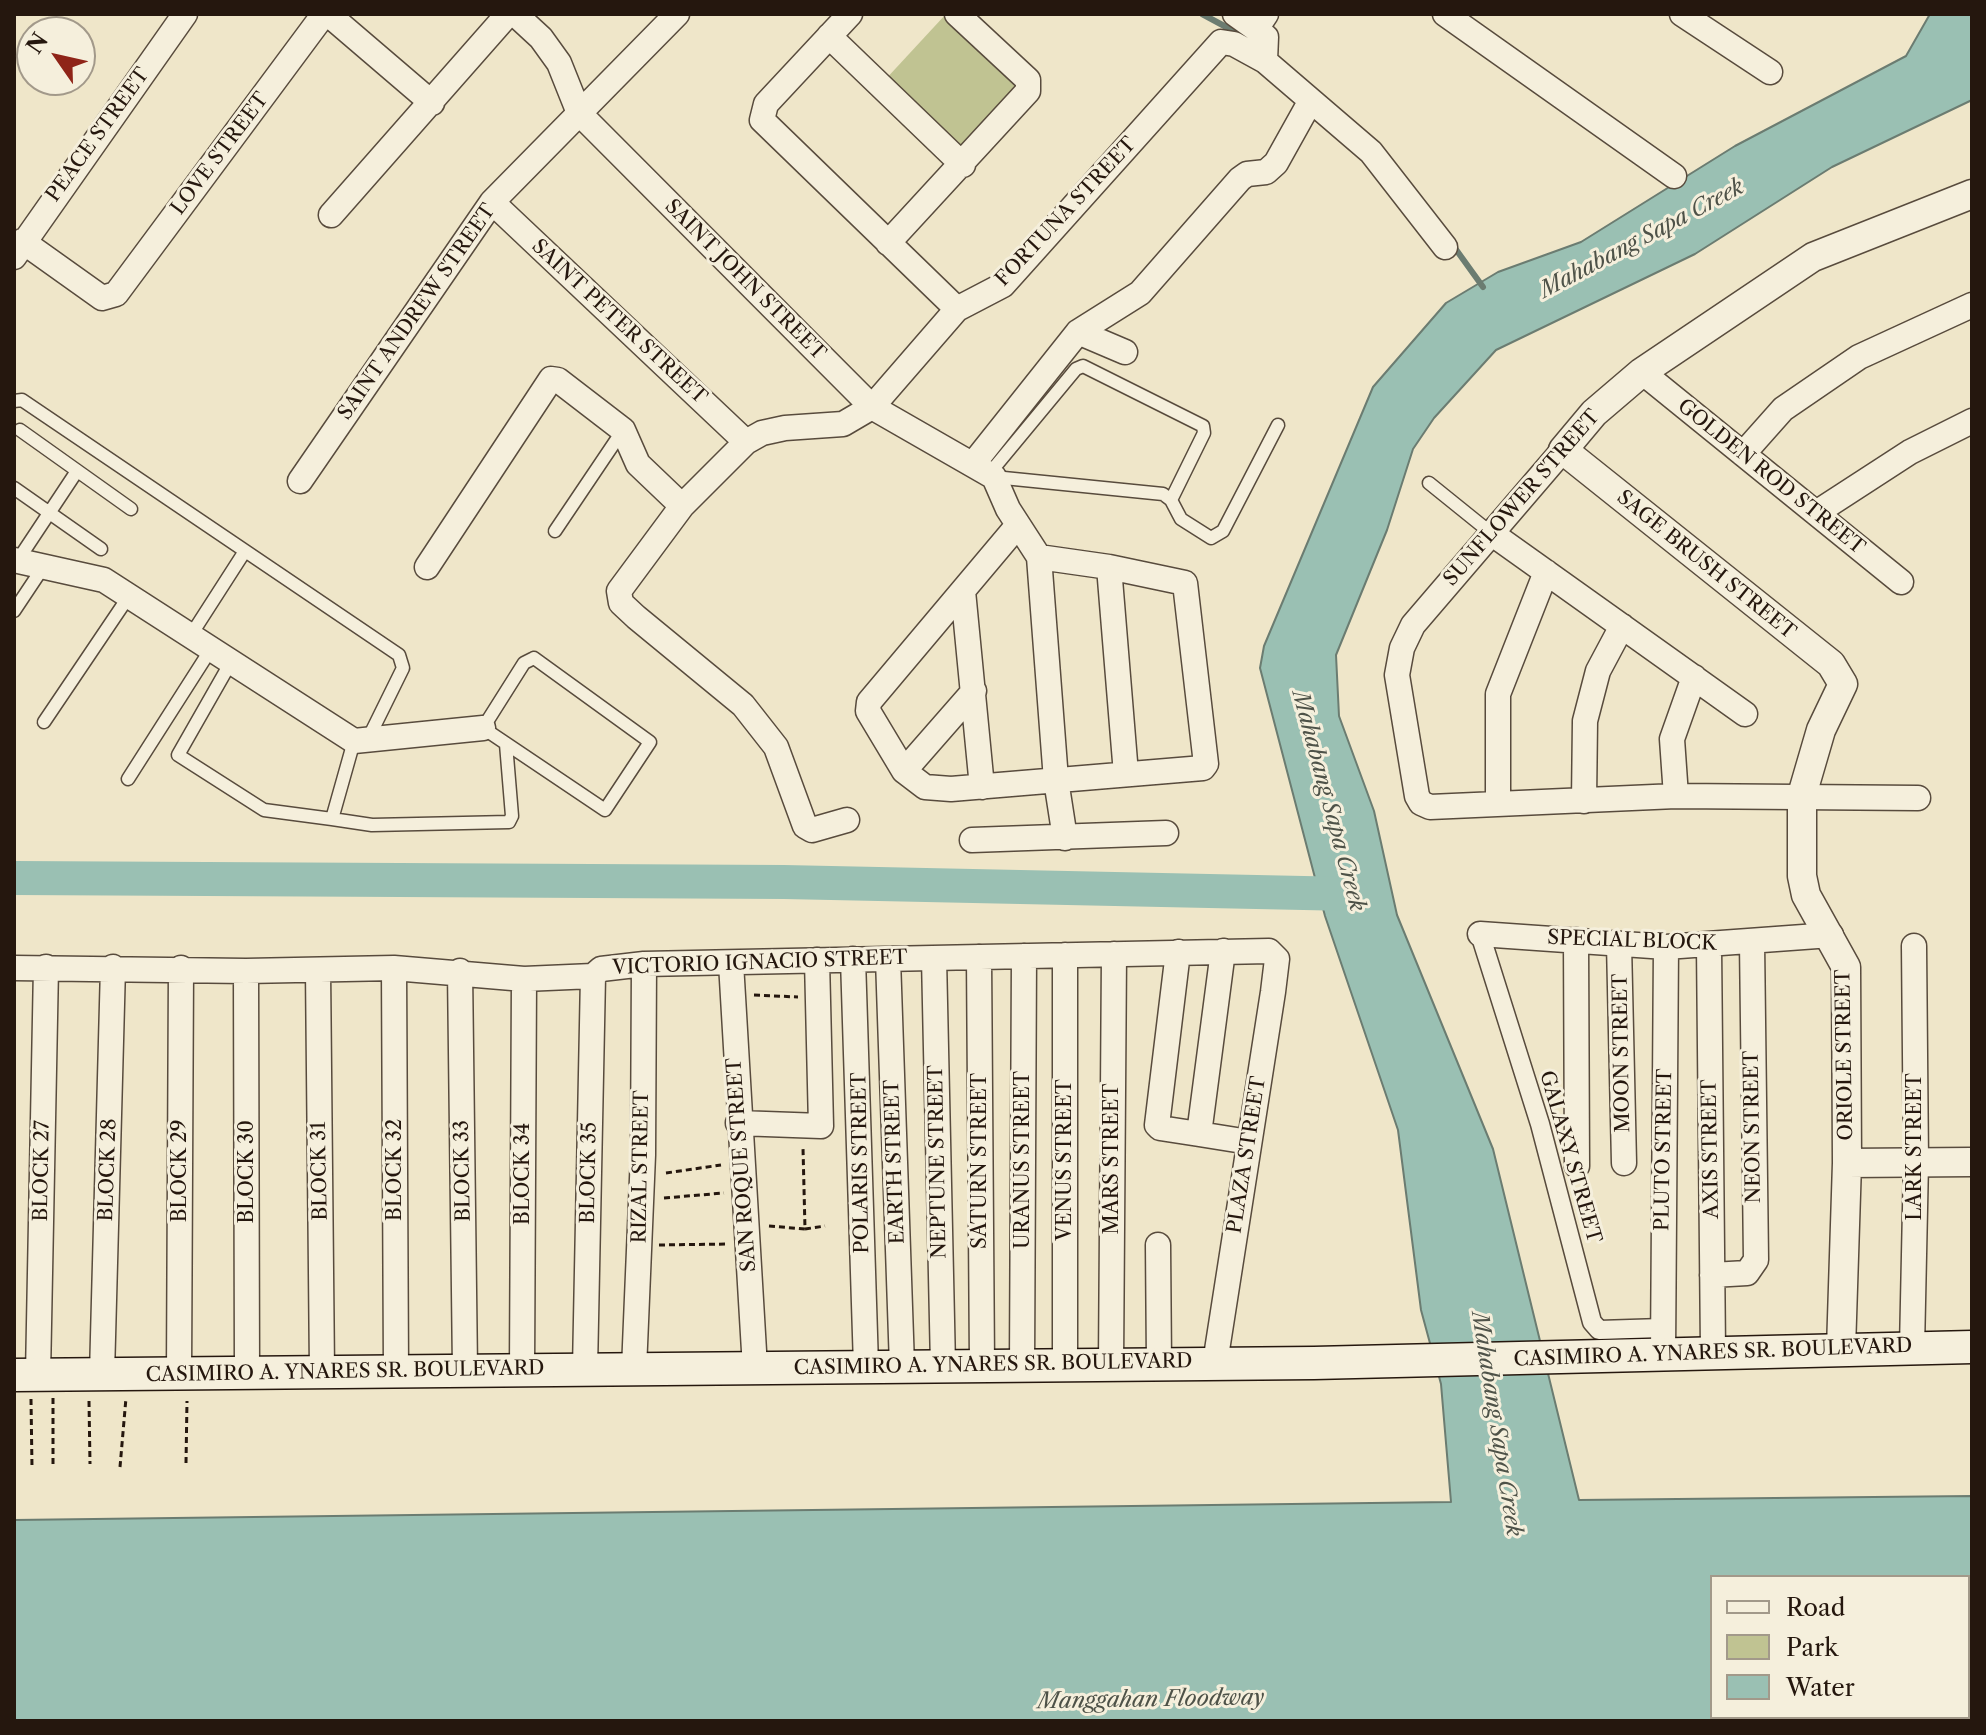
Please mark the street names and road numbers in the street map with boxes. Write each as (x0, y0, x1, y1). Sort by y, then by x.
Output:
street label: PEACE STREET (41, 63, 155, 207)
street label: LOVE STREET (166, 88, 274, 220)
street label: FORTUNA STREET (991, 133, 1141, 291)
street label: SAINT JOHN STREET (660, 195, 830, 365)
street label: SAINT ANDREW STREET (333, 199, 501, 425)
street label: SAINT PETER STREET (527, 235, 711, 409)
street label: GOLDEN ROD STREET (1673, 394, 1869, 560)
street label: SUNFLOWER STREET (1439, 405, 1605, 591)
street label: SAGE BRUSH STREET (1612, 485, 1800, 645)
street label: SPECIAL BLOCK (1547, 926, 1717, 956)
street label: VICTORIO IGNACIO STREET (612, 946, 908, 980)
street label: ORIOLE STREET (1832, 969, 1858, 1141)
street label: MOON STREET (1609, 973, 1635, 1133)
street label: NEON STREET (1740, 1050, 1766, 1204)
street label: SAN ROQUE STREET (723, 1057, 761, 1273)
street label: NEPTUNE STREET (924, 1065, 952, 1259)
street label: GALAXY STREET (1534, 1068, 1606, 1246)
street label: PLUTO STREET (1651, 1069, 1677, 1231)
street label: URANUS STREET (1011, 1071, 1035, 1249)
street label: POLARIS STREET (847, 1072, 875, 1254)
street label: SATURN STREET (968, 1073, 992, 1249)
street label: LARK STREET (1903, 1073, 1927, 1221)
street label: PLAZA STREET (1223, 1075, 1271, 1235)
street label: EARTH STREET (880, 1079, 910, 1245)
street label: VENUS STREET (1053, 1079, 1077, 1241)
street label: AXIS STREET (1698, 1079, 1724, 1219)
street label: MARS STREET (1100, 1083, 1124, 1235)
street label: RIZAL STREET (628, 1090, 654, 1244)
street label: BLOCK 28 (94, 1118, 122, 1222)
street label: BLOCK 29 (168, 1119, 192, 1223)
street label: BLOCK 32 (383, 1119, 407, 1221)
street label: BLOCK 27 (29, 1120, 55, 1222)
street label: BLOCK 30 (235, 1120, 259, 1224)
street label: BLOCK 33 (450, 1120, 476, 1222)
street label: BLOCK 31 (307, 1121, 333, 1221)
street label: BLOCK 35 (576, 1122, 602, 1224)
street label: BLOCK 34 (511, 1123, 535, 1225)
street label: CASIMIRO A. YNARES SR. BOULEVARD (1513, 1334, 1913, 1372)
street label: CASIMIRO A. YNARES SR. BOULEVARD (793, 1350, 1193, 1380)
street label: CASIMIRO A. YNARES SR. BOULEVARD (145, 1357, 545, 1387)

